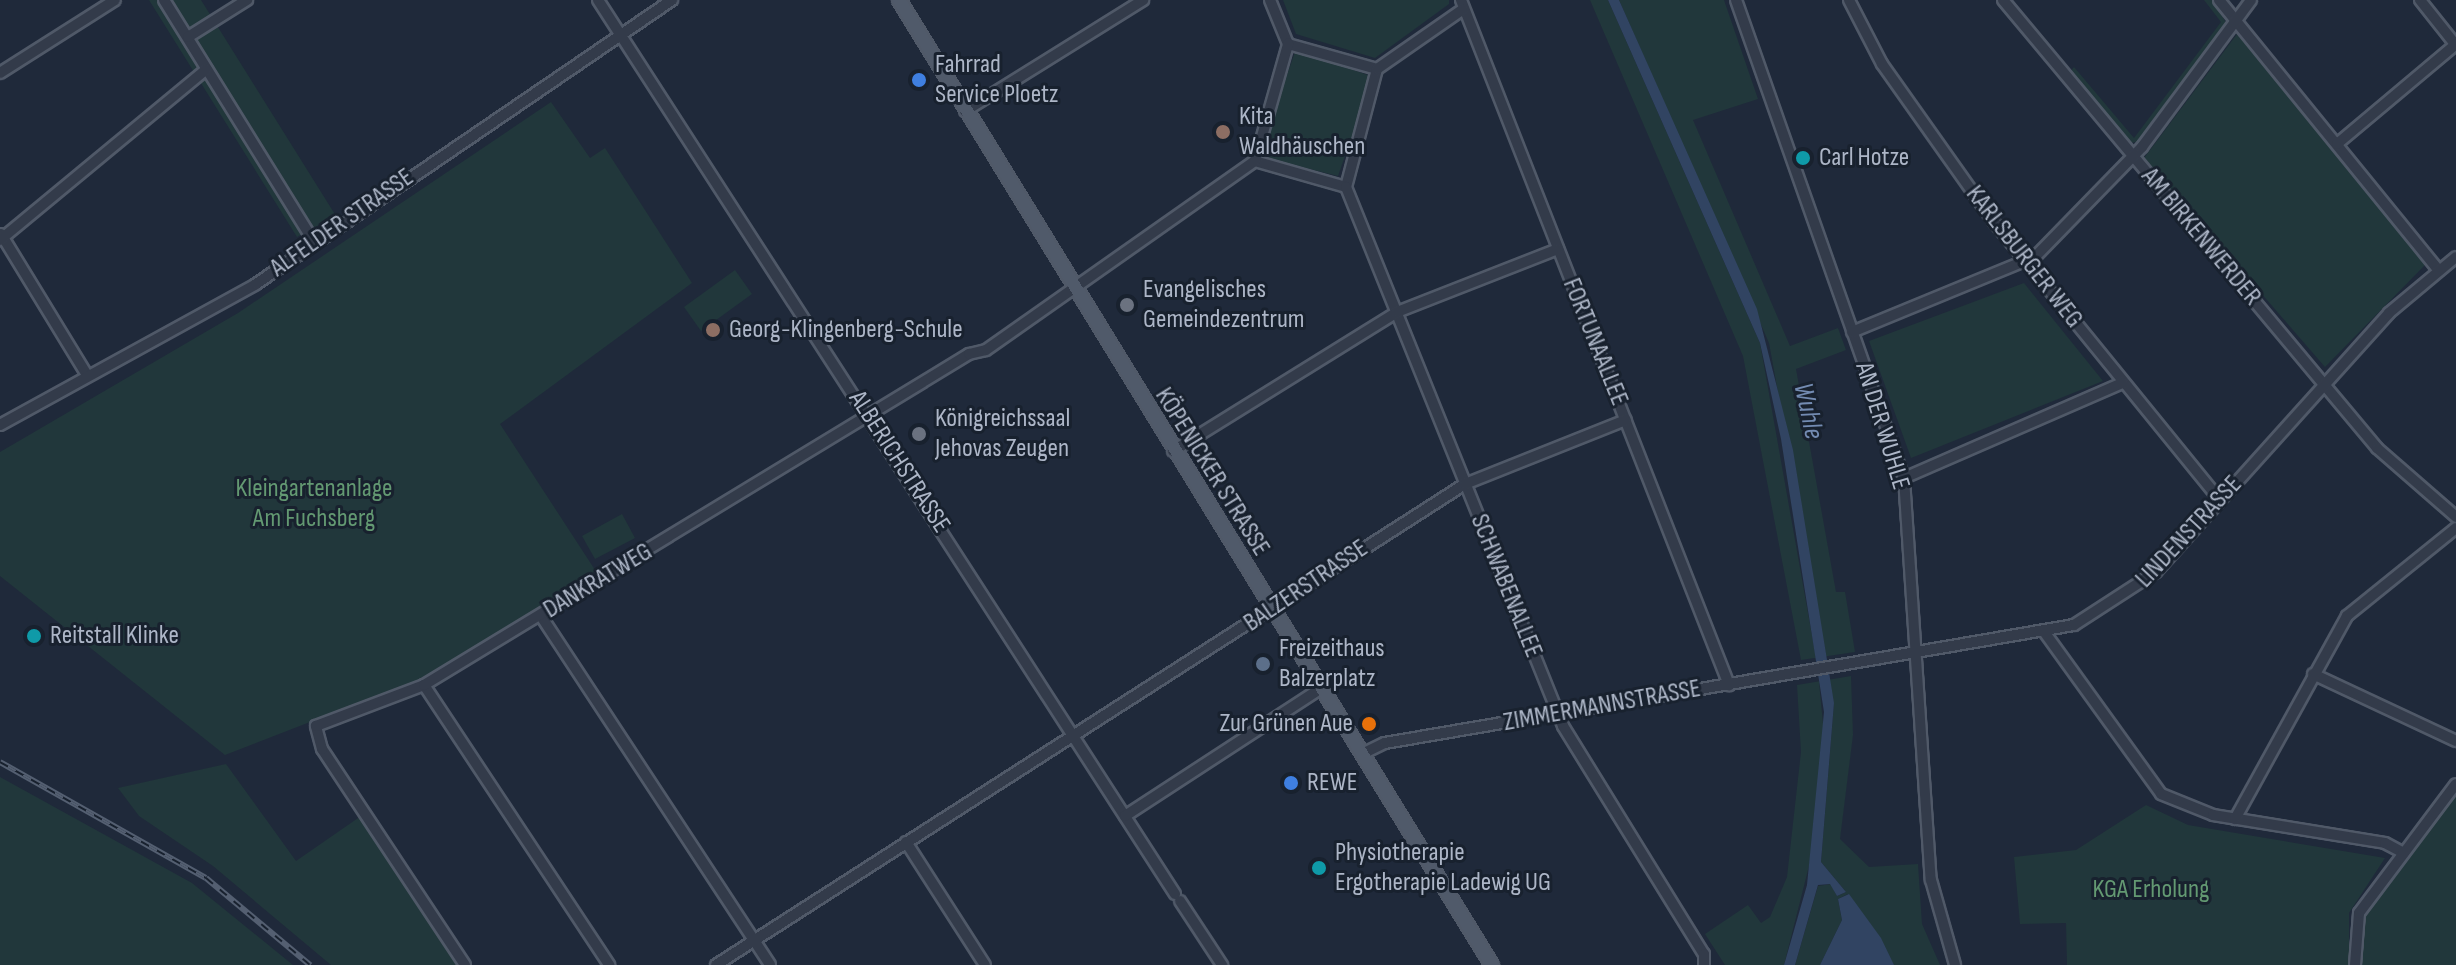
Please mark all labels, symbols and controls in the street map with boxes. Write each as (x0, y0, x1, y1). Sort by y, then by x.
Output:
place label: Fahrrad Service Ploetz (935, 49, 1058, 110)
marker: Fahrrad Service Ploetz (910, 71, 928, 89)
place label: Kita Waldhäuschen (1239, 101, 1365, 162)
marker: Kita Waldhäuschen (1214, 123, 1232, 141)
place label: Carl Hotze (1819, 142, 1909, 174)
marker: Carl Hotze (1794, 149, 1812, 167)
street label: ALFELDER STRASSE (264, 162, 420, 284)
street label: AM BIRKENWERDER (2134, 162, 2268, 312)
street label: KARLSBURGER WEG (1959, 180, 2089, 334)
place label: Evangelisches Gemeindezentrum (1143, 274, 1305, 336)
street label: FORTUNAALLEE (1555, 274, 1635, 410)
marker: Evangelisches Gemeindezentrum (1118, 296, 1136, 314)
place label: Georg-Klingenberg-Schule (729, 314, 963, 346)
marker: Georg-Klingenberg-Schule (704, 321, 722, 339)
street label: AN DER WUHLE (1848, 359, 1916, 493)
water label: Wuhle (1786, 380, 1830, 442)
street label: KÖPENICKER STRASSE (1148, 382, 1276, 562)
street label: ALBERICHSTRASSE (842, 385, 956, 539)
place label: Königreichssaal Jehovas Zeugen (935, 403, 1070, 464)
marker: Königreichssaal Jehovas Zeugen (910, 425, 928, 443)
street label: LINDENSTRASSE (2129, 469, 2249, 595)
park label: Kleingartenanlage Am Fuchsberg (236, 473, 392, 534)
street label: SCHWABENALLEE (1463, 510, 1549, 662)
street label: BALZERSTRASSE (1238, 533, 1374, 639)
street label: DANKRATWEG (538, 536, 658, 626)
place label: Reitstall Klinke (50, 620, 179, 652)
marker: Reitstall Klinke (25, 627, 43, 645)
place label: Freizeithaus Balzerplatz (1279, 633, 1385, 694)
marker: Freizeithaus Balzerplatz (1254, 655, 1272, 673)
street label: ZIMMERMANNSTRASSE (1501, 673, 1703, 739)
place label: Zur Grünen Aue (1219, 708, 1353, 740)
marker: Zur Grünen Aue (1360, 715, 1378, 733)
place label: REWE (1307, 767, 1357, 799)
marker: REWE (1282, 774, 1300, 792)
place label: Physiotherapie Ergotherapie Ladewig UG (1335, 837, 1551, 898)
marker: Physiotherapie Ergotherapie Ladewig UG (1310, 859, 1328, 877)
park label: KGA Erholung (2093, 874, 2209, 906)

